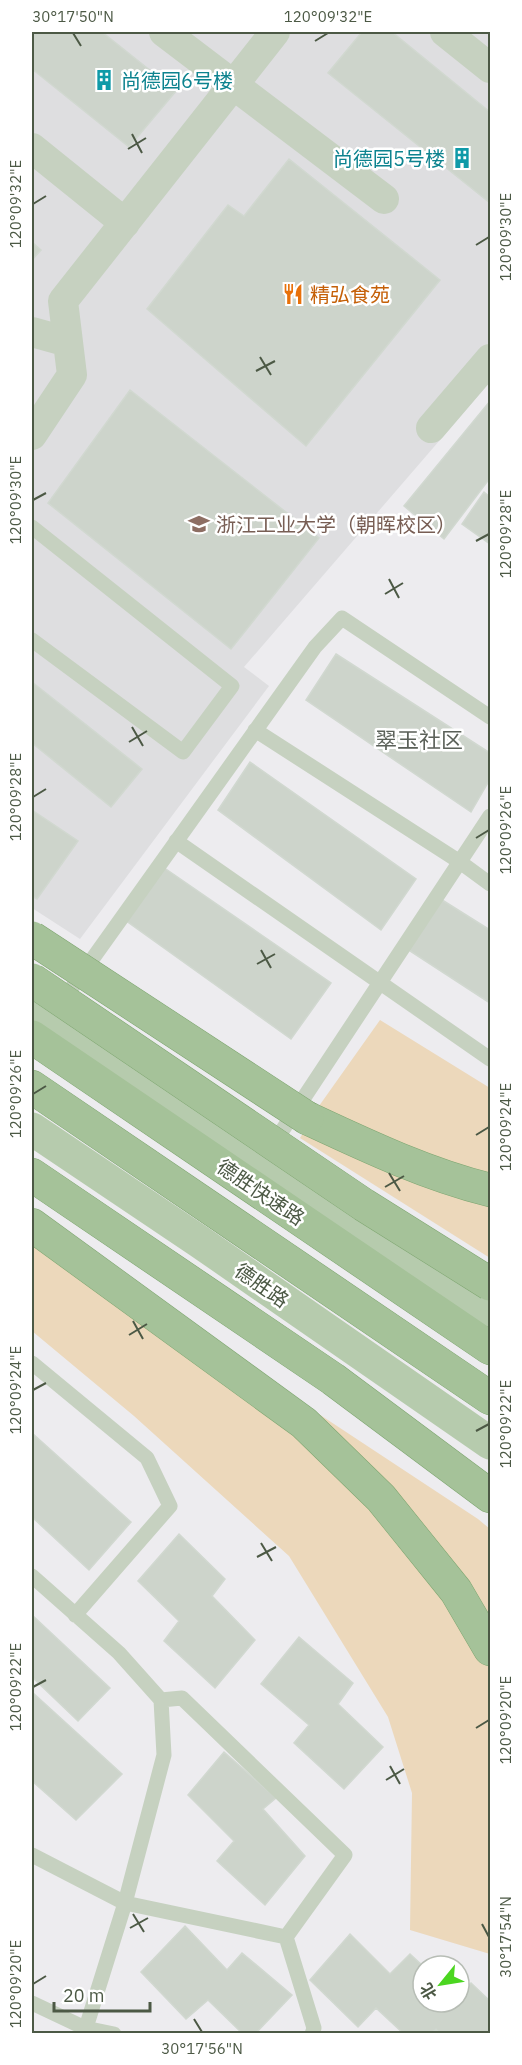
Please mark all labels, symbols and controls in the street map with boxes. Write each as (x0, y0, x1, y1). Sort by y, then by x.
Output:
text: 30°17'50"N (32, 7, 114, 26)
text: 120°09'32"E (284, 7, 372, 26)
place label: 尚德园6号楼 (121, 67, 233, 94)
building icon: 尚德园6号楼 (92, 68, 116, 92)
place label: 尚德园5号楼 (333, 145, 445, 172)
building icon: 尚德园5号楼 (450, 146, 474, 170)
text: 120°09'32"E (6, 160, 25, 248)
text: 120°09'30"E (496, 193, 515, 281)
place label: 精弘食苑 (310, 281, 390, 308)
restaurant icon: 精弘食苑 (281, 282, 305, 306)
text: 120°09'30"E (6, 456, 25, 544)
text: 120°09'28"E (496, 490, 515, 578)
place label: 浙江工业大学（朝晖校区） (216, 511, 456, 538)
school or university icon: 浙江工业大学（朝晖校区） (187, 512, 211, 536)
district label: 翠玉社区 (375, 725, 463, 754)
text: 120°09'28"E (6, 753, 25, 841)
text: 120°09'26"E (496, 786, 515, 874)
text: 120°09'26"E (6, 1050, 25, 1138)
text: 120°09'24"E (496, 1083, 515, 1171)
street label: 德胜快速路 (212, 1153, 310, 1231)
street label: 德胜路 (230, 1257, 294, 1313)
text: 120°09'24"E (6, 1346, 25, 1434)
text: 120°09'22"E (496, 1380, 515, 1468)
text: 120°09'22"E (6, 1643, 25, 1731)
text: 120°09'20"E (496, 1676, 515, 1764)
text: 30°17'54"N (496, 1896, 515, 1978)
text: 120°09'20"E (6, 1940, 25, 2028)
north arrow (411, 1954, 471, 2014)
scale bar (54, 1975, 150, 2013)
text: 北 (415, 1980, 441, 2003)
text: 20 m (63, 1984, 105, 2007)
text: 30°17'56"N (161, 2039, 243, 2058)

